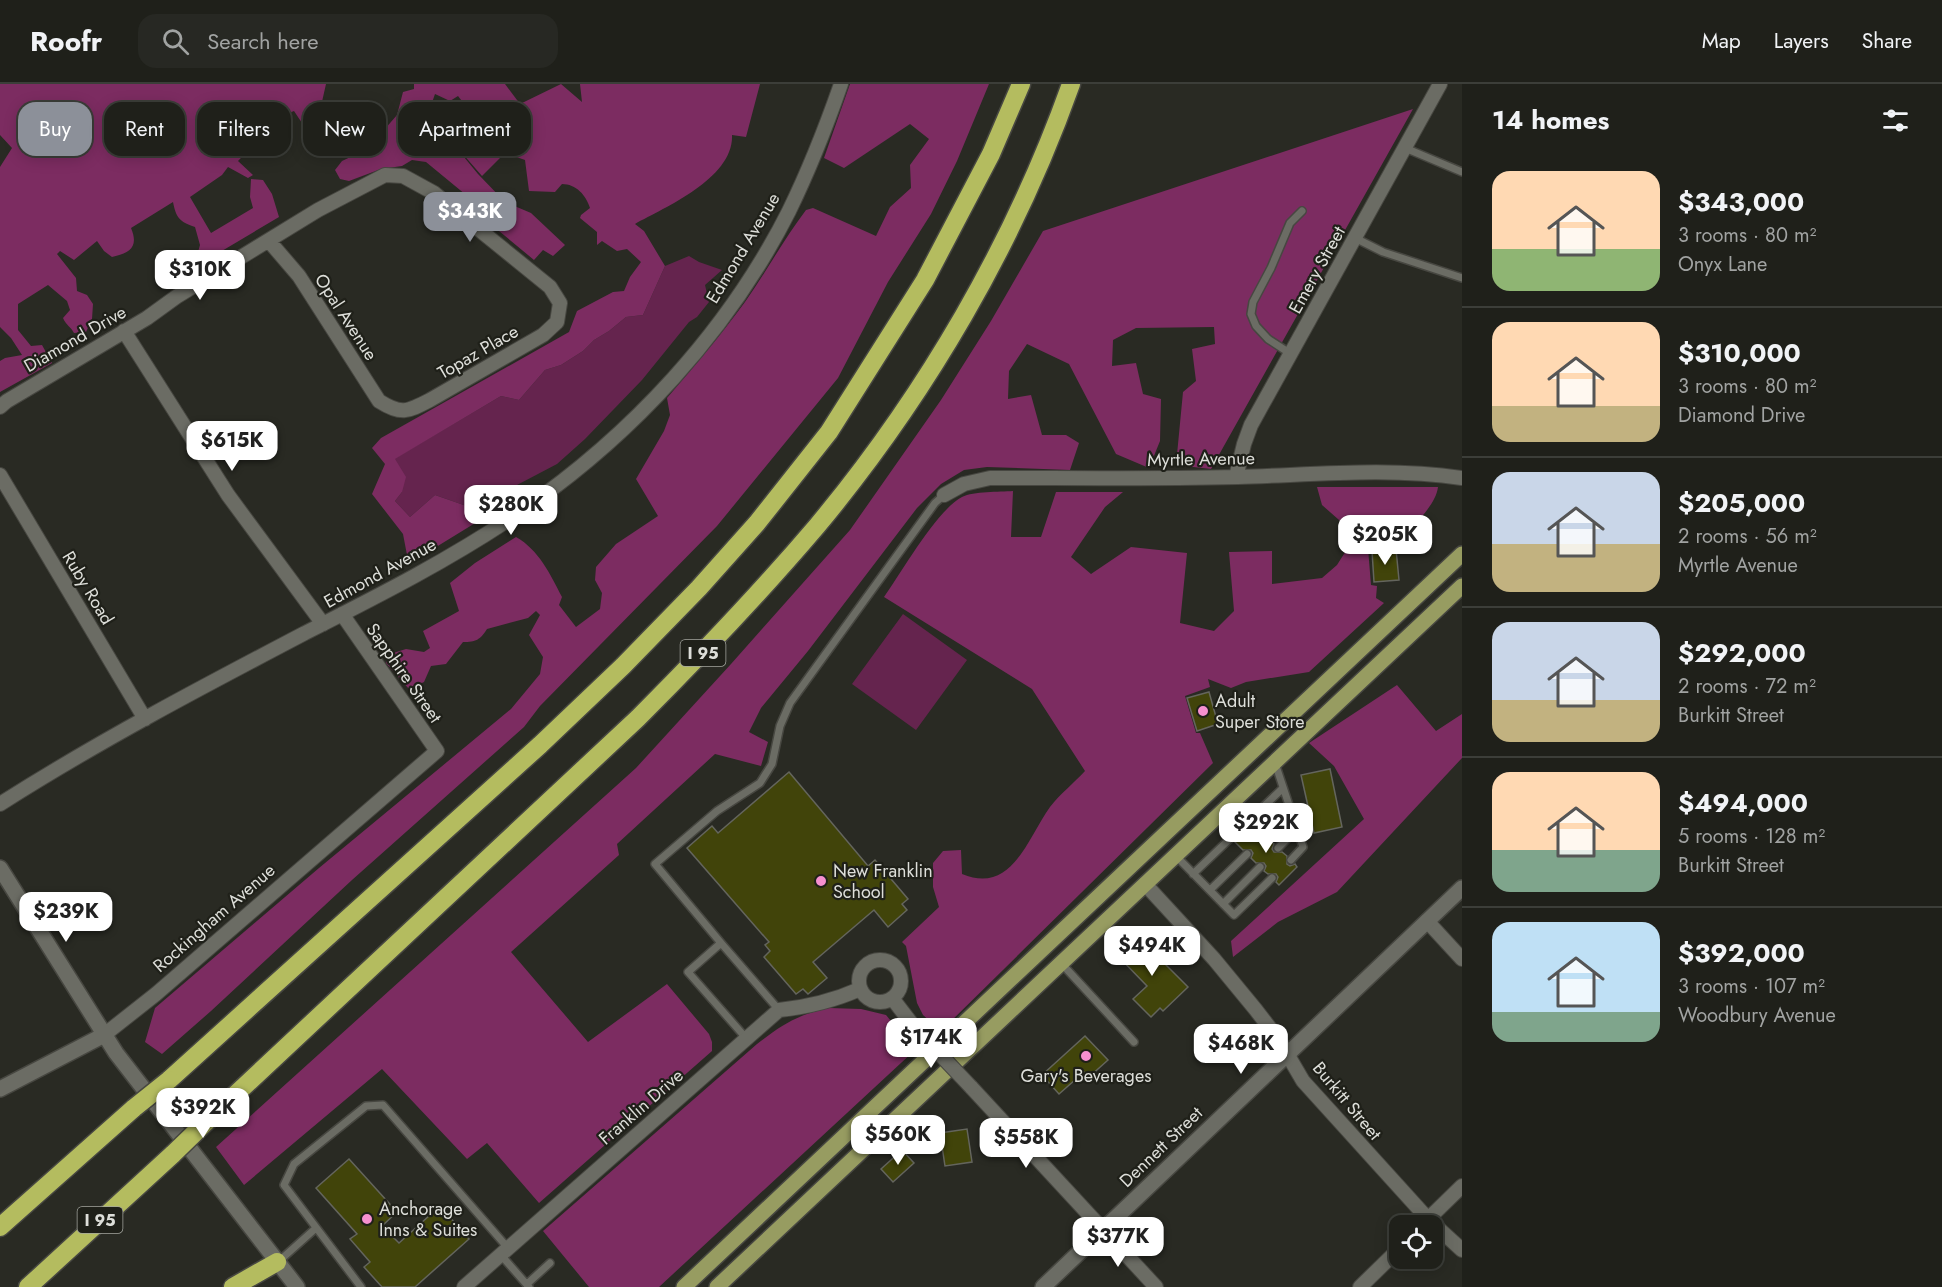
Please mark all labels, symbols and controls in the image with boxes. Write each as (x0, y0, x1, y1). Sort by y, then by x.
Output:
search box (138, 14, 558, 68)
text: Roofr (30, 21, 102, 62)
icon: search (159, 25, 192, 58)
text: Search here (207, 25, 319, 57)
text: Map (1702, 26, 1741, 56)
text: Layers (1774, 26, 1829, 56)
text: Share (1862, 26, 1912, 56)
text: 14 homes (1492, 101, 1609, 139)
chip: Buy (18, 102, 92, 156)
chip: Rent (104, 102, 185, 156)
chip: Filters (197, 102, 291, 156)
chip: New (303, 102, 386, 156)
chip: Apartment (398, 102, 531, 156)
icon: filters (1879, 104, 1912, 137)
text: $343,000 (1678, 183, 1804, 221)
street label: Edmond Avenue (700, 188, 786, 308)
pin: $343K (428, 192, 512, 243)
icon: home (1540, 195, 1612, 267)
text: $343K (437, 197, 503, 226)
street label: Emery Street (1282, 221, 1352, 318)
text: 3 rooms · 80 m² (1678, 221, 1816, 250)
pin: $310K (158, 250, 242, 301)
text: Onyx Lane (1678, 250, 1767, 279)
text: $310K (169, 255, 231, 284)
street label: Opal Avenue (308, 269, 384, 365)
street label: Diamond Drive (19, 299, 131, 379)
street label: Topaz Place (433, 318, 523, 386)
text: $310,000 (1678, 334, 1801, 372)
icon: home (1540, 346, 1612, 418)
text: 3 rooms · 80 m² (1678, 372, 1816, 401)
text: Diamond Drive (1678, 401, 1805, 430)
pin: $615K (190, 421, 274, 472)
text: $615K (201, 426, 263, 455)
street label: Myrtle Avenue (1147, 445, 1255, 473)
text: $205,000 (1678, 484, 1805, 522)
pin: $280K (469, 485, 553, 536)
text: $280K (478, 490, 544, 519)
icon: home (1540, 496, 1612, 568)
pin: $205K (1343, 515, 1427, 566)
text: $205K (1352, 520, 1418, 549)
text: 2 rooms · 56 m² (1678, 522, 1817, 551)
street label: Edmond Avenue (319, 531, 441, 615)
street label: Ruby Road (56, 546, 120, 630)
text: Myrtle Avenue (1678, 551, 1798, 580)
street label: Sapphire Street (360, 618, 449, 729)
text: $292,000 (1678, 634, 1806, 672)
road number: I 95 (680, 640, 726, 666)
icon: home (1540, 646, 1612, 718)
text: 2 rooms · 72 m² (1678, 672, 1816, 701)
place label: Adult Super Store (1215, 688, 1305, 735)
text: Burkitt Street (1678, 701, 1784, 730)
marker: Adult Super Store (1196, 704, 1210, 718)
text: $494,000 (1678, 784, 1808, 822)
icon: home (1540, 796, 1612, 868)
pin: $292K (1224, 803, 1308, 854)
text: $292K (1233, 808, 1299, 837)
text: 5 rooms · 128 m² (1678, 822, 1825, 851)
text: Burkitt Street (1678, 851, 1784, 880)
street label: Rockingham Avenue (147, 858, 281, 978)
place label: New Franklin School (833, 858, 933, 905)
marker: New Franklin School (814, 874, 828, 888)
pin: $239K (24, 892, 108, 943)
text: $239K (33, 897, 99, 926)
pin: $494K (1110, 926, 1194, 977)
text: $494K (1118, 931, 1186, 960)
text: $392,000 (1678, 934, 1805, 972)
icon: home (1540, 946, 1612, 1018)
text: 3 rooms · 107 m² (1678, 972, 1825, 1001)
text: Woodbury Avenue (1678, 1001, 1836, 1030)
pin: $174K (889, 1018, 973, 1069)
text: $174K (900, 1023, 962, 1052)
pin: $468K (1199, 1024, 1283, 1075)
text: $468K (1208, 1029, 1274, 1058)
marker: Gary's Beverages (1079, 1049, 1093, 1063)
street label: Burkitt Street (1306, 1056, 1388, 1146)
street label: Franklin Drive (593, 1063, 689, 1151)
place label: Gary's Beverages (1021, 1063, 1151, 1089)
pin: $392K (161, 1088, 245, 1139)
text: $392K (170, 1093, 236, 1122)
street label: Dennett Street (1114, 1100, 1209, 1193)
pin: $560K (856, 1115, 940, 1166)
pin: $558K (984, 1118, 1068, 1169)
text: $560K (865, 1120, 931, 1149)
text: $558K (994, 1123, 1058, 1152)
place label: Anchorage Inns & Suites (379, 1196, 477, 1243)
road number: I 95 (78, 1207, 122, 1233)
marker: Anchorage Inns & Suites (360, 1212, 374, 1226)
map controls (1389, 1215, 1443, 1269)
button: locate (1389, 1215, 1443, 1269)
pin: $377K (1076, 1217, 1160, 1268)
text: $377K (1087, 1222, 1149, 1251)

